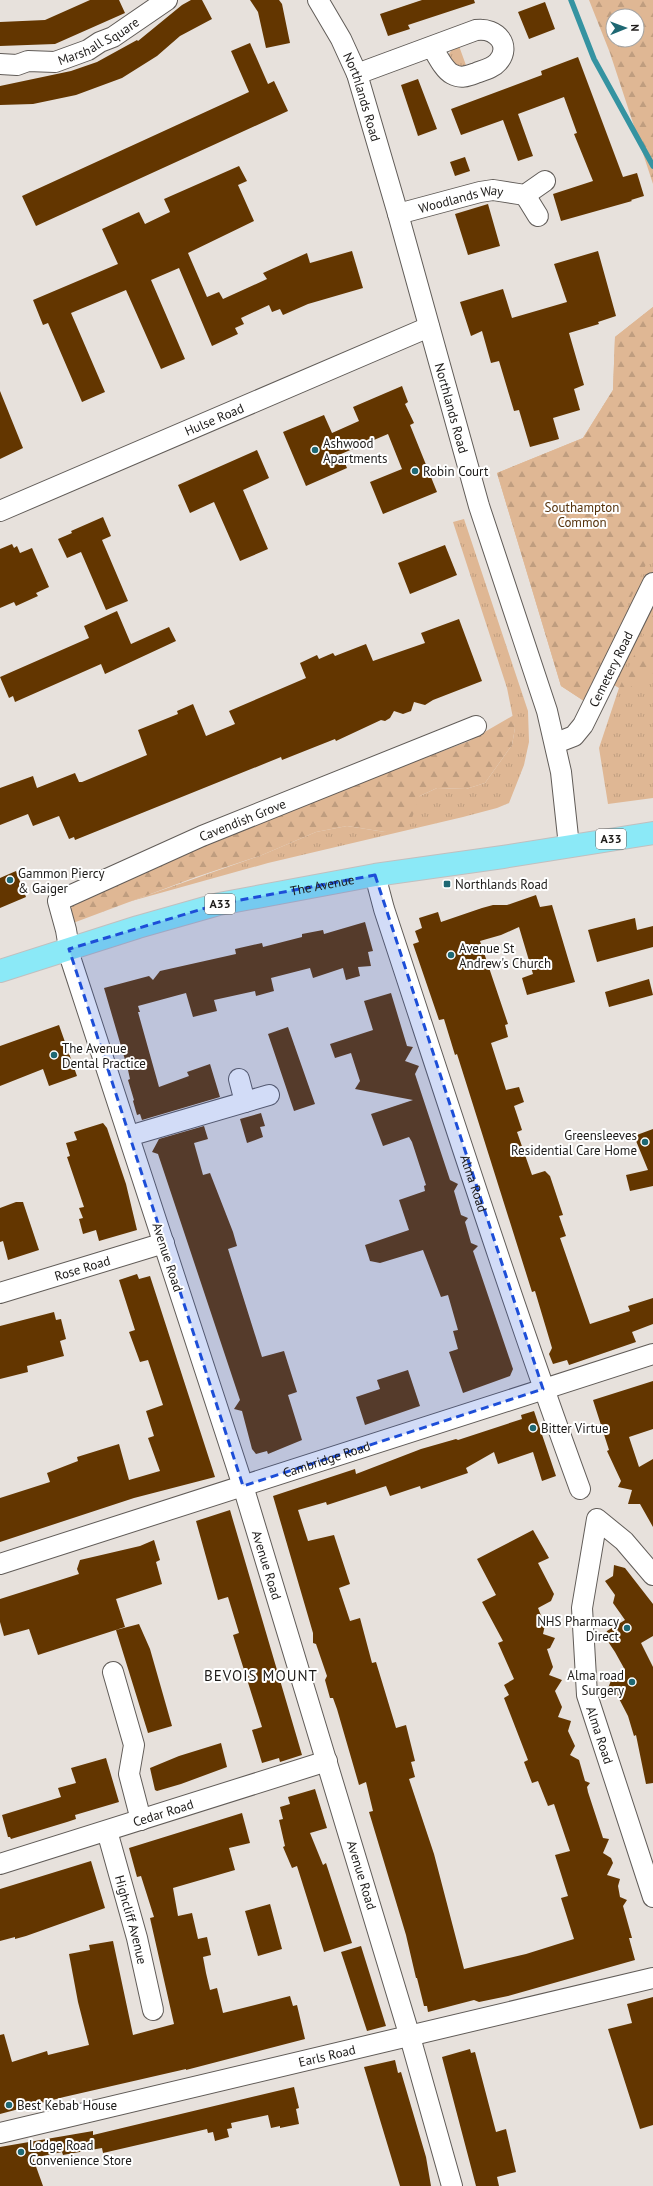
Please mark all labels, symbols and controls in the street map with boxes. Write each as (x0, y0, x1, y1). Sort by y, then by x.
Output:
north arrow (605, 8, 645, 48)
street label: Marshall Square (55, 14, 143, 69)
text: N (628, 24, 642, 32)
street label: Northlands Road (339, 50, 384, 143)
street label: Woodlands Way (417, 182, 505, 217)
street label: Northlands Road (431, 361, 472, 455)
street label: Hulse Road (182, 399, 246, 440)
place label: Ashwood Apartments (323, 435, 387, 467)
marker: Ashwood Apartments (310, 445, 320, 455)
place label: Robin Court (423, 463, 489, 480)
marker: Robin Court (410, 466, 420, 476)
park label: Southampton Common (545, 499, 619, 531)
street label: Cemetery Road (585, 628, 637, 710)
street label: Cavendish Grove (197, 795, 288, 845)
road number: A33 (596, 829, 626, 849)
place label: Gammon Piercy & Gaiger (18, 865, 105, 897)
street label: The Avenue (289, 871, 356, 900)
marker: Gammon Piercy & Gaiger (5, 875, 15, 885)
place label: Northlands Road (455, 876, 548, 893)
marker: Northlands Road (442, 879, 452, 889)
road number: A33 (205, 894, 235, 914)
place label: Avenue St Andrew's Church (459, 940, 551, 972)
marker: Avenue St Andrew's Church (446, 950, 456, 960)
place label: The Avenue Dental Practice (62, 1040, 146, 1072)
marker: The Avenue Dental Practice (49, 1050, 59, 1060)
place label: Greensleeves Residential Care Home (511, 1127, 637, 1159)
marker: Greensleeves Residential Care Home (640, 1137, 650, 1147)
street label: Alma Road (456, 1153, 491, 1214)
street label: Avenue Road (148, 1220, 187, 1294)
street label: Rose Road (53, 1252, 112, 1285)
place label: Bitter Virtue (541, 1420, 609, 1437)
marker: Bitter Virtue (528, 1423, 538, 1433)
street label: Cambridge Road (281, 1437, 372, 1481)
street label: Avenue Road (248, 1528, 285, 1602)
place label: NHS Pharmacy Direct (537, 1613, 620, 1645)
marker: NHS Pharmacy Direct (622, 1623, 632, 1633)
district label: BEVOIS MOUNT (204, 1666, 318, 1685)
place label: Alma road Surgery (567, 1667, 624, 1699)
marker: Alma road Surgery (627, 1677, 637, 1687)
street label: Alma Road (582, 1704, 617, 1766)
street label: Cedar Road (131, 1796, 196, 1831)
street label: Avenue Road (343, 1838, 380, 1912)
street label: Highcliff Avenue (111, 1873, 151, 1966)
street label: Earls Road (297, 2041, 357, 2071)
place label: Best Kebab House (17, 2097, 117, 2114)
marker: Best Kebab House (4, 2100, 14, 2110)
place label: Lodge Road Convenience Store (29, 2137, 132, 2169)
marker: Lodge Road Convenience Store (16, 2147, 26, 2157)

